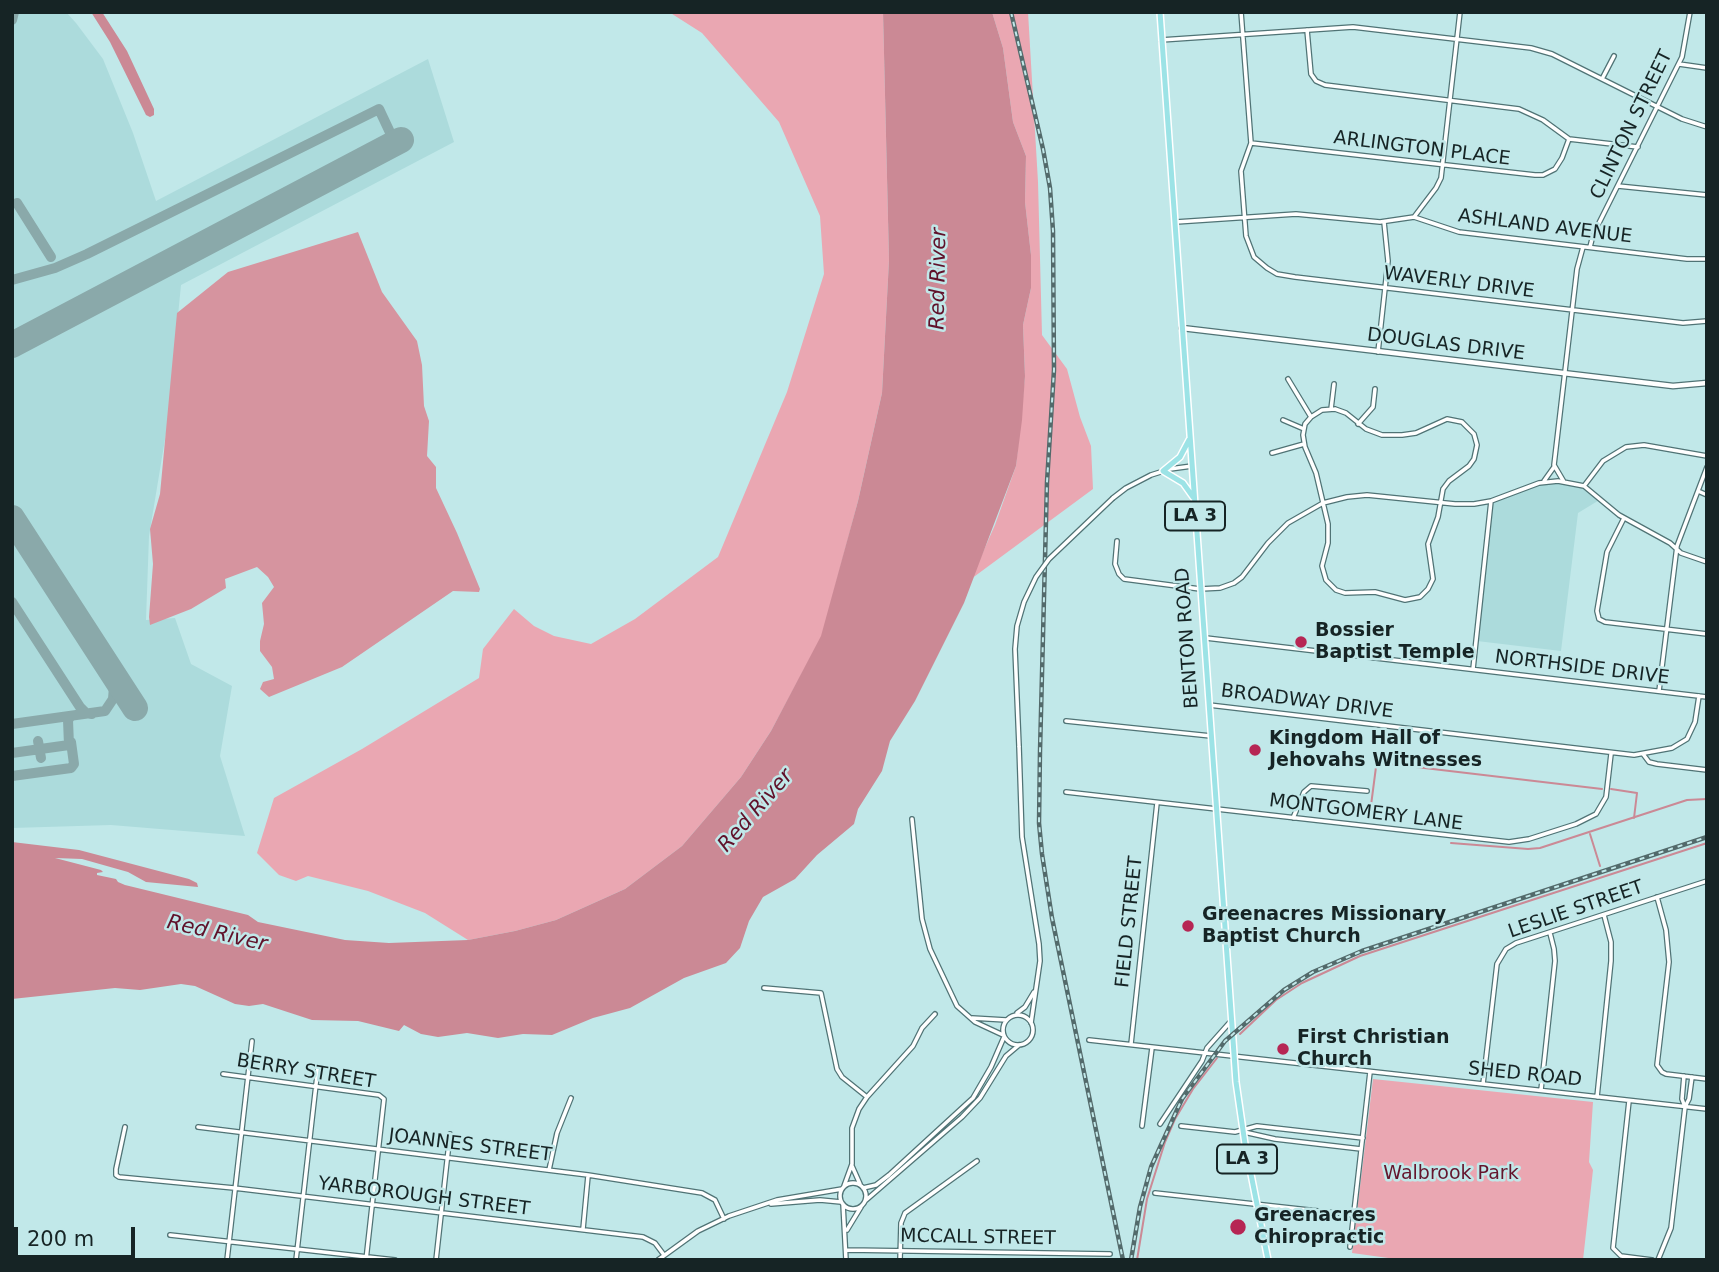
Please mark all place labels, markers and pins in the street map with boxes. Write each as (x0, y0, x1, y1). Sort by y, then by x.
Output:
place label: Bossier Baptist Temple (1315, 620, 1475, 664)
marker: Bossier Baptist Temple (1293, 634, 1309, 650)
place label: Kingdom Hall of Jehovahs Witnesses (1269, 728, 1482, 772)
marker: Kingdom Hall of Jehovahs Witnesses (1247, 742, 1263, 758)
place label: Greenacres Missionary Baptist Church (1202, 904, 1446, 948)
marker: Greenacres Missionary Baptist Church (1180, 918, 1196, 934)
place label: First Christian Church (1297, 1027, 1449, 1071)
marker: First Christian Church (1275, 1041, 1291, 1057)
place label: Greenacres Chiropractic (1254, 1205, 1384, 1249)
marker: Greenacres Chiropractic (1228, 1217, 1248, 1237)

